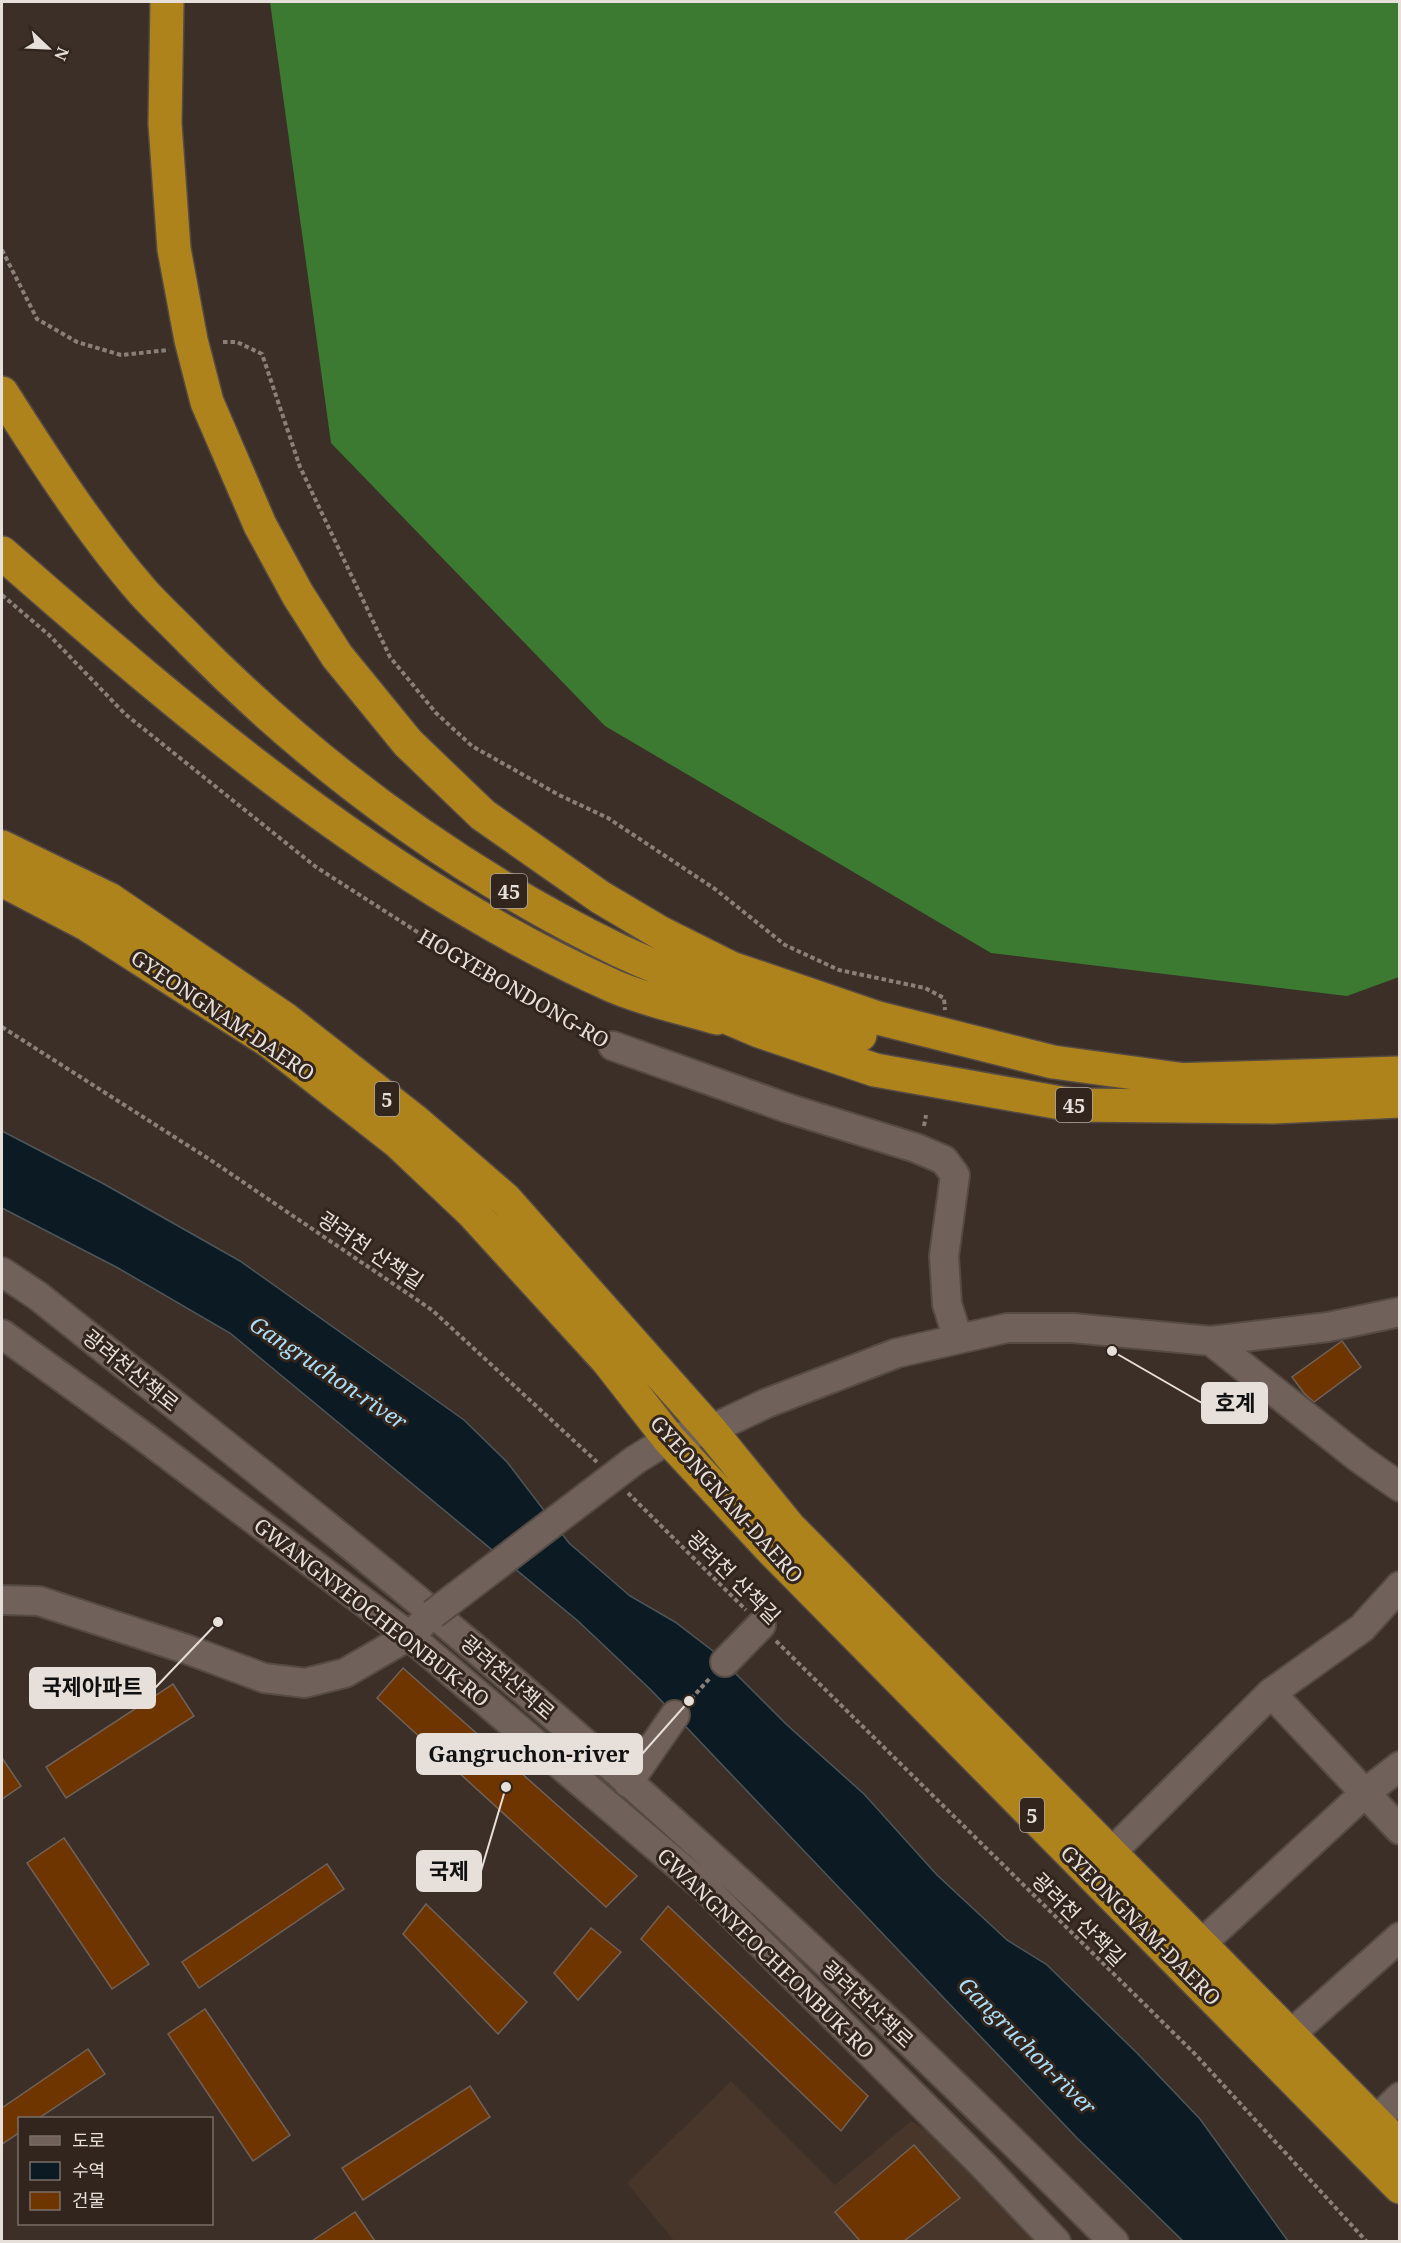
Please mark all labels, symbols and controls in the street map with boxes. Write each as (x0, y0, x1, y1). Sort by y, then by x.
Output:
north arrow (18, 18, 78, 78)
text: N (49, 44, 74, 64)
road number: 45 (491, 874, 527, 908)
street label: HOGYEBONDONG-RO (414, 922, 614, 1054)
street label: GYEONGNAM-DAERO (126, 943, 320, 1087)
road number: 5 (375, 1082, 399, 1116)
road number: 45 (1056, 1088, 1092, 1122)
street label: 광려천 산책길 (313, 1204, 429, 1296)
water label: Gangruchon-river (244, 1308, 414, 1436)
street label: 광려천산책로 (77, 1323, 185, 1417)
callout: 호계 (1202, 1383, 1267, 1423)
text: 호계 (1215, 1387, 1255, 1417)
street label: GYEONGNAM-DAERO (644, 1409, 810, 1589)
street label: GWANGNYEOCHEONBUK-RO (248, 1511, 496, 1713)
street label: 광려천 산책길 (681, 1524, 787, 1630)
street label: 광려천산책로 (455, 1628, 561, 1726)
callout: 국제아파트 (30, 1668, 155, 1708)
text: 국제아파트 (41, 1671, 143, 1701)
callout: Gangruchon-river (417, 1734, 642, 1774)
text: Gangruchon-river (428, 1738, 630, 1768)
road number: 5 (1020, 1798, 1044, 1832)
street label: GYEONGNAM-DAERO (1055, 1839, 1227, 2011)
street label: GWANGNYEOCHEONBUK-RO (651, 1842, 881, 2064)
callout: 국제 (417, 1851, 481, 1891)
text: 국제 (429, 1855, 469, 1885)
street label: 광려천 산책길 (1026, 1866, 1132, 1972)
street label: 광려천산책로 (816, 1954, 920, 2054)
water label: Gangruchon-river (952, 1969, 1104, 2121)
legend (18, 2117, 213, 2225)
text: 도로 (72, 2128, 105, 2152)
text: 수역 (72, 2158, 105, 2182)
text: 건물 (72, 2188, 105, 2212)

